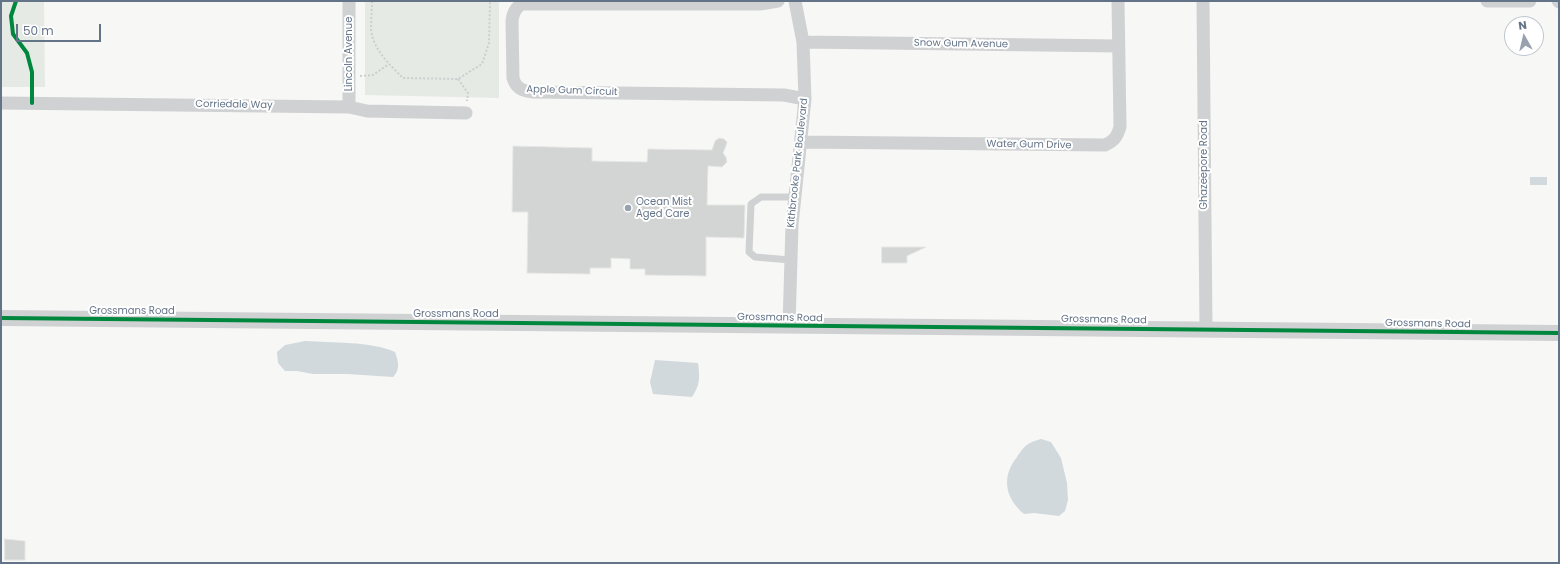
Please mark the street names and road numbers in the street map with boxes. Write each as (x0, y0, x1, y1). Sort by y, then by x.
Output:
street label: Lincoln Avenue (343, 17, 355, 91)
street label: Snow Gum Avenue (914, 37, 1008, 51)
street label: Apple Gum Circuit (526, 83, 618, 99)
street label: Corriedale Way (195, 98, 273, 112)
street label: Kithbrooke Park Boulevard (785, 98, 811, 228)
street label: Ghazeepore Road (1198, 120, 1210, 210)
street label: Water Gum Drive (986, 138, 1072, 152)
street label: Grossmans Road (89, 305, 175, 317)
street label: Grossmans Road (413, 308, 499, 320)
street label: Grossmans Road (737, 311, 823, 325)
street label: Grossmans Road (1061, 313, 1147, 327)
street label: Grossmans Road (1385, 317, 1471, 331)

